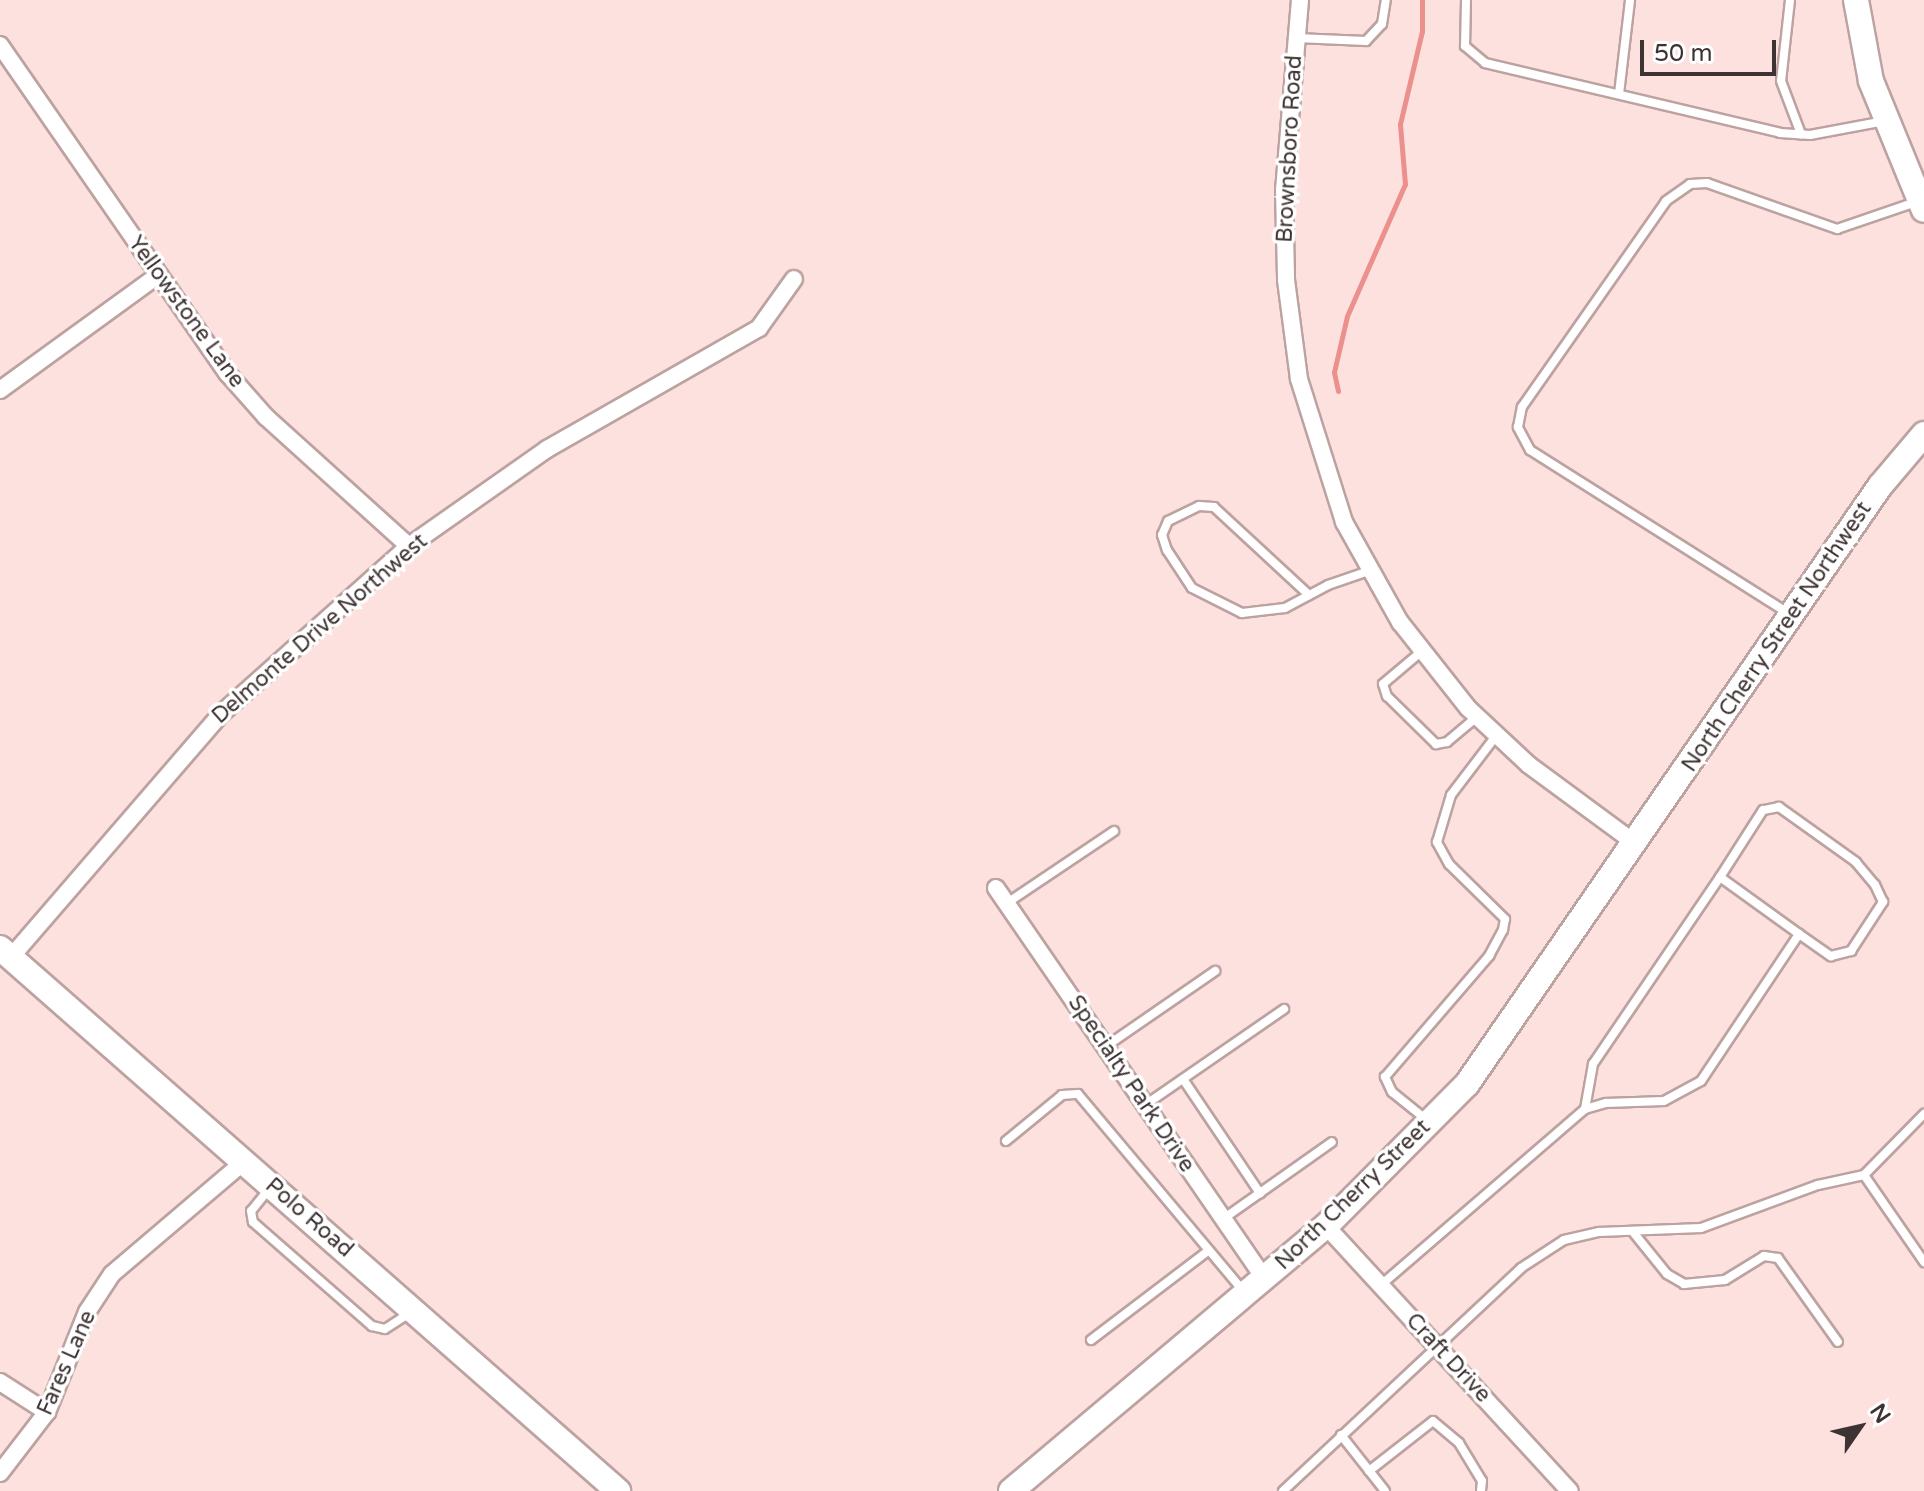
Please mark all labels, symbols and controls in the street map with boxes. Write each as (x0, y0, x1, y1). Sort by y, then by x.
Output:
scale bar (1644, 24, 1780, 74)
text: 50 m (1654, 39, 1712, 68)
street label: Brownsboro Road (1272, 55, 1308, 243)
street label: Yellowstone Lane (122, 231, 250, 393)
street label: North Cherry Street Northwest (1677, 497, 1877, 777)
street label: Delmonte Drive Northwest (207, 528, 433, 730)
street label: Specialty Park Drive (1062, 991, 1200, 1177)
street label: North Cherry Street (1270, 1114, 1436, 1276)
street label: Polo Road (260, 1173, 358, 1263)
street label: Fares Lane (32, 1307, 102, 1419)
street label: Craft Drive (1400, 1308, 1496, 1408)
north arrow (1820, 1387, 1900, 1467)
text: N (1864, 1399, 1896, 1428)

